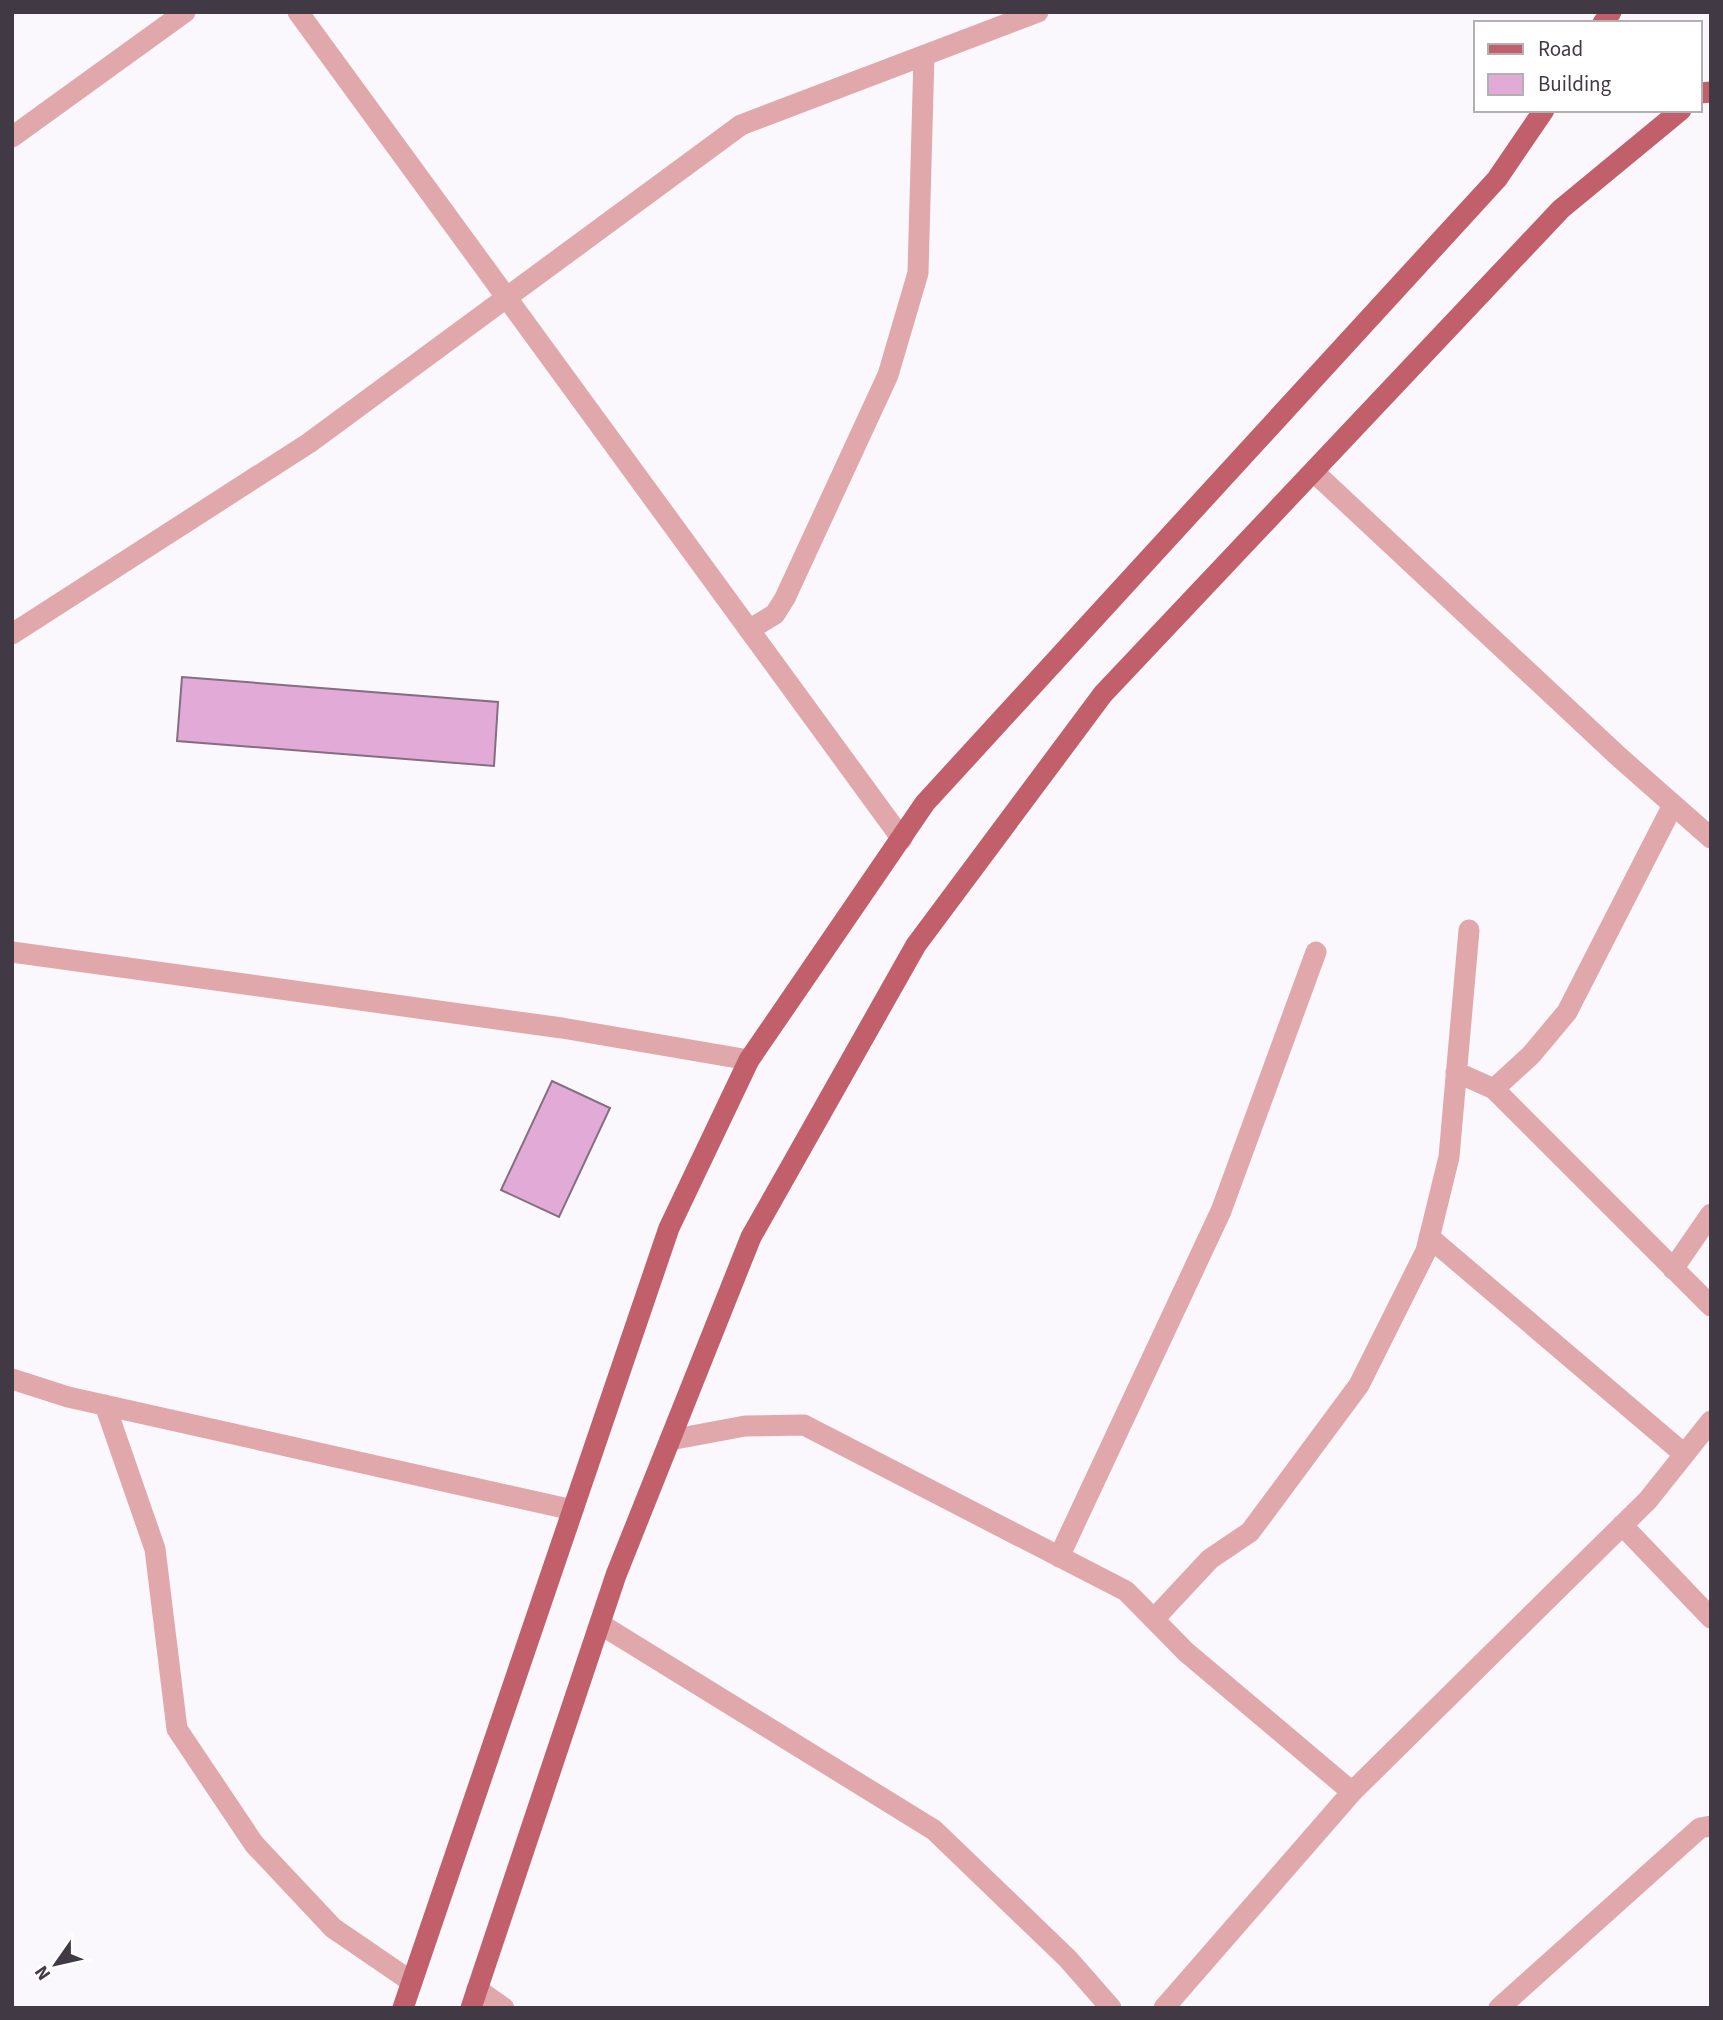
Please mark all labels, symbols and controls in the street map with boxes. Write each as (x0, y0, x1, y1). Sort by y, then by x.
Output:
legend (1474, 21, 1702, 112)
text: Road (1538, 34, 1583, 64)
text: Building (1538, 69, 1612, 99)
north arrow (21, 1929, 91, 1999)
text: N (28, 1960, 58, 1985)

